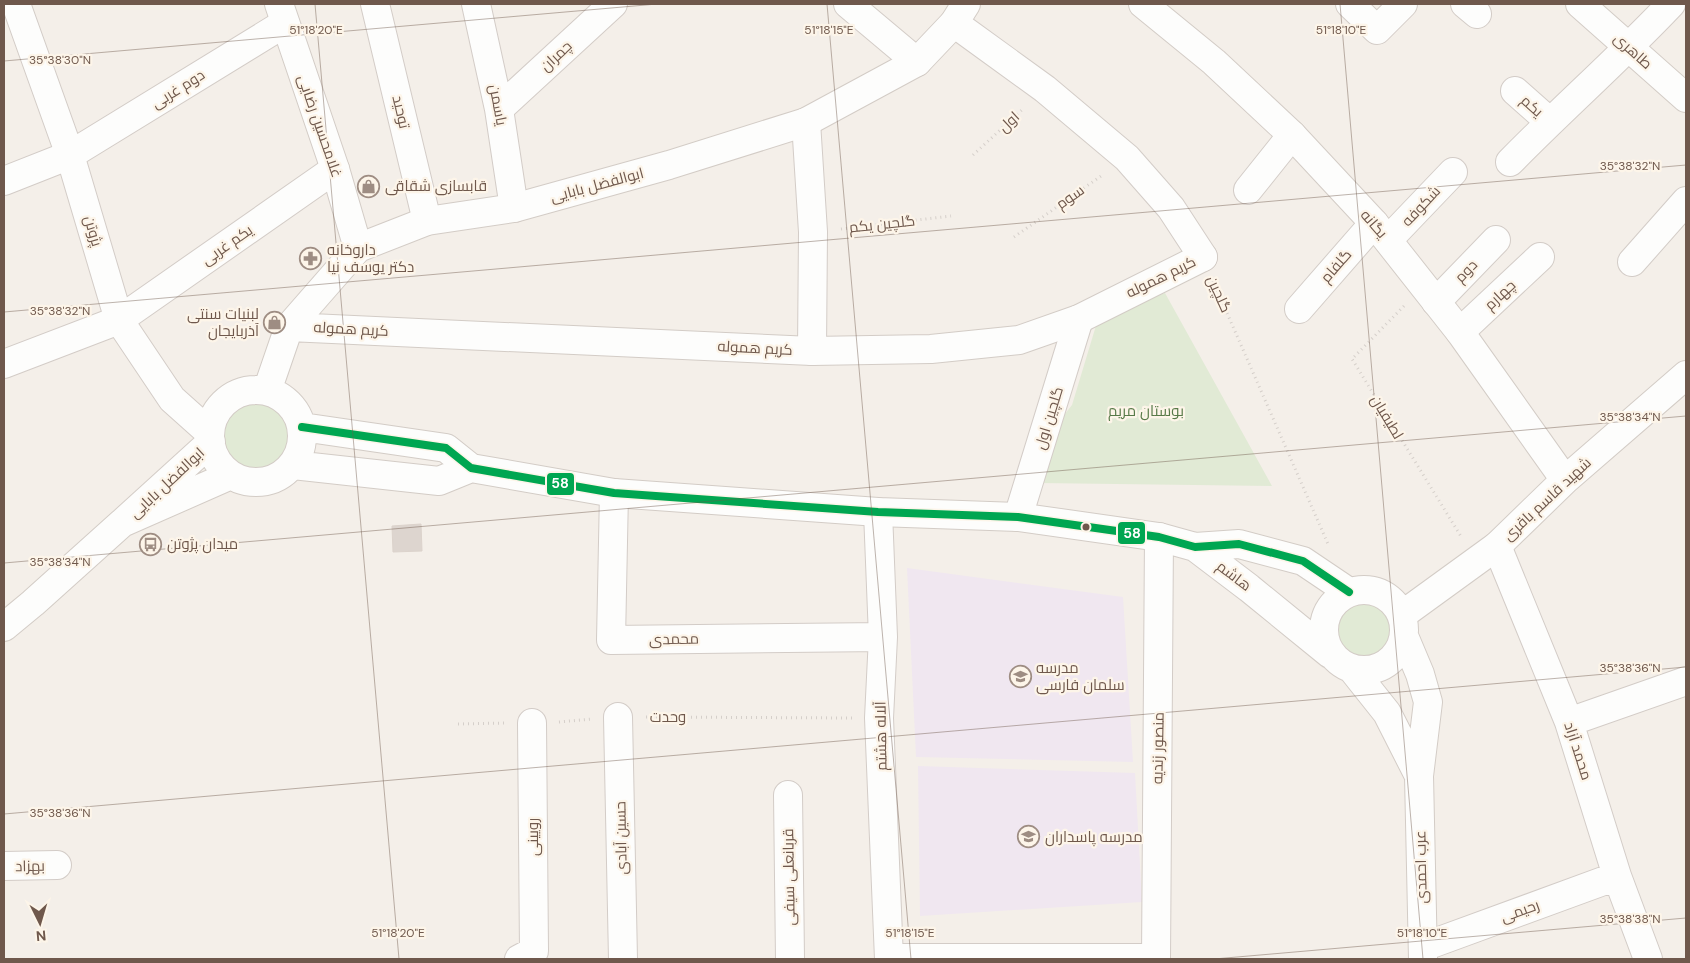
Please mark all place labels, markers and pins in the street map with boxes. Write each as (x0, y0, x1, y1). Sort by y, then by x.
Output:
shop icon: قابسازی شقاقی (357, 174, 381, 198)
place label: قابسازی شقاقی (385, 176, 487, 196)
place label: داروخانه دکتر یوسف نیا (327, 240, 414, 277)
pharmacy icon: داروخانه دکتر یوسف نیا (299, 247, 323, 271)
place label: لبنیات سنتی آذربایجان (187, 304, 259, 341)
shop icon: لبنیات سنتی آذربایجان (263, 311, 287, 335)
unlabelled marker (1081, 522, 1091, 532)
bus stop icon: میدان پژوتن (139, 532, 163, 556)
place label: میدان پژوتن (167, 534, 238, 554)
place label: مدرسه سلمان فارسی (1036, 658, 1125, 695)
school or university icon: مدرسه سلمان فارسی (1008, 665, 1032, 689)
school or university icon: مدرسه پاسداران (1017, 825, 1041, 849)
place label: مدرسه پاسداران (1045, 827, 1143, 847)

